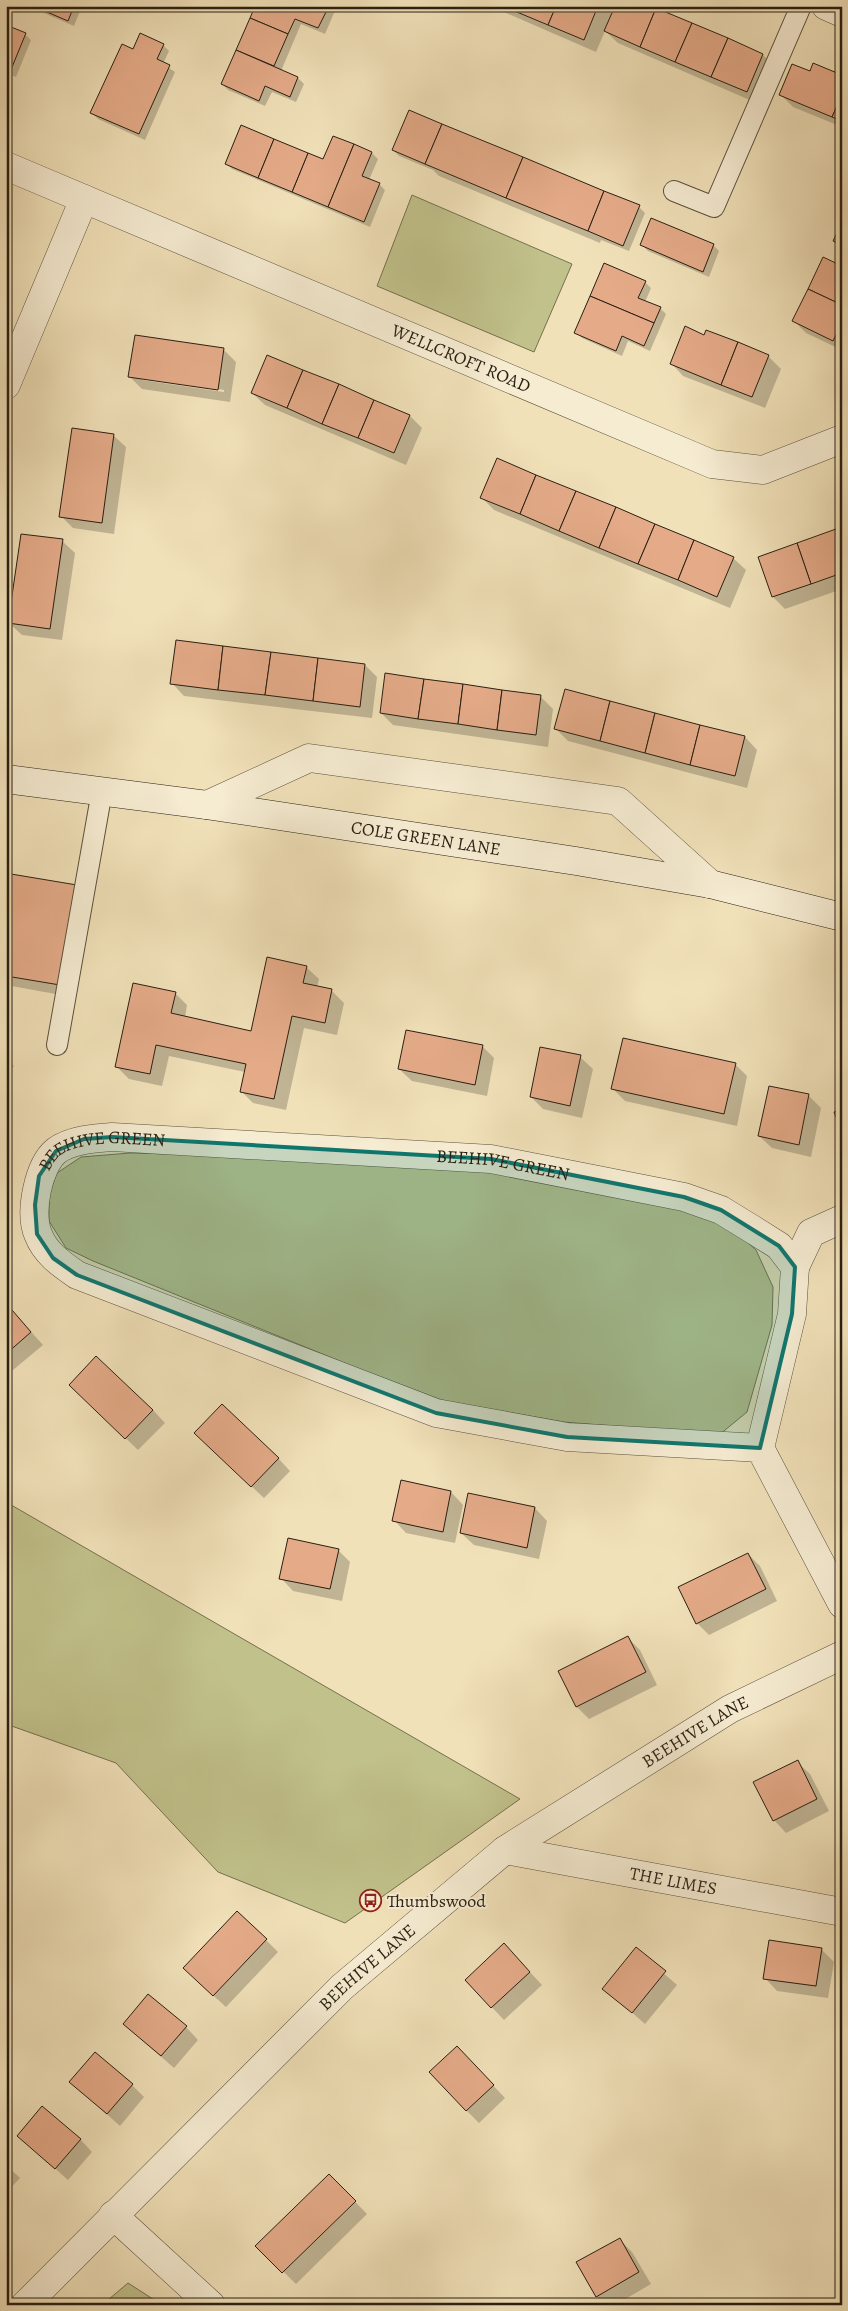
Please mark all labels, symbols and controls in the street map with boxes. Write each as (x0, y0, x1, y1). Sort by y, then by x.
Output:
street label: WELLCROFT ROAD (387, 318, 534, 398)
street label: COLE GREEN LANE (349, 815, 502, 861)
street label: BEEHIVE GREEN (33, 1125, 166, 1175)
street label: BEEHIVE GREEN (436, 1144, 572, 1186)
street label: BEEHIVE LANE (637, 1690, 752, 1773)
street label: THE LIMES (628, 1861, 719, 1901)
bus stop icon: Thumbswood (359, 1889, 383, 1913)
place label: Thumbswood (387, 1889, 486, 1913)
street label: BEEHIVE LANE (313, 1918, 421, 2016)

